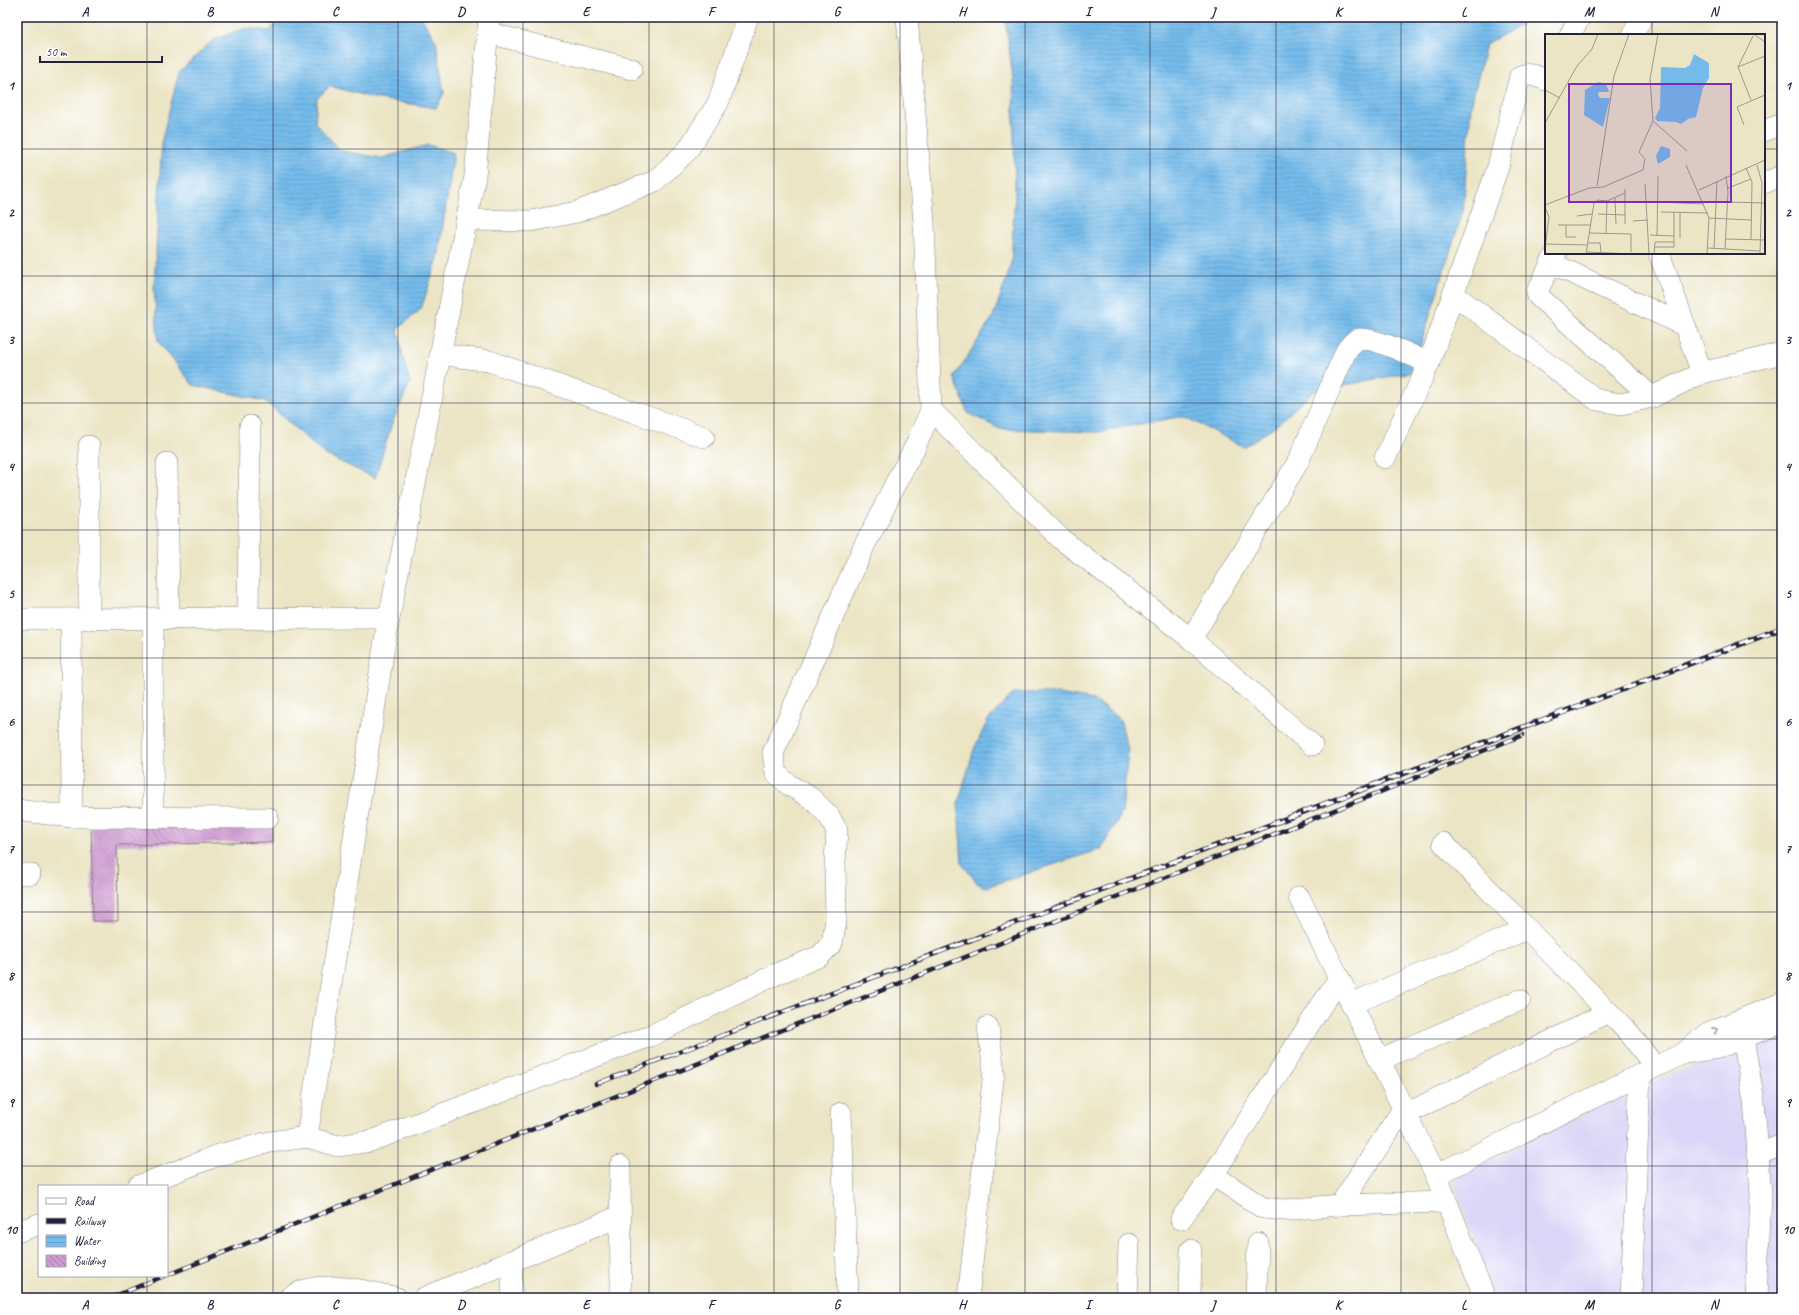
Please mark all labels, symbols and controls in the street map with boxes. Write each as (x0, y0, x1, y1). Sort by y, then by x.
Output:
text: A (82, 4, 90, 20)
text: B (207, 4, 215, 20)
text: C (332, 4, 340, 20)
text: D (457, 4, 466, 20)
text: E (583, 4, 592, 20)
text: F (708, 4, 717, 20)
text: G (834, 4, 842, 20)
text: H (958, 4, 968, 20)
text: I (1085, 4, 1094, 20)
text: J (1210, 4, 1217, 20)
text: K (1335, 4, 1345, 20)
text: L (1461, 4, 1468, 20)
text: M (1584, 4, 1595, 20)
text: N (1710, 4, 1721, 20)
inset map (1545, 34, 1765, 254)
scale bar (40, 38, 162, 64)
text: 50 m (46, 44, 68, 60)
text: 1 (8, 78, 16, 94)
text: 1 (1785, 78, 1793, 94)
text: 2 (8, 205, 15, 221)
text: 2 (1785, 205, 1792, 221)
text: 3 (8, 332, 15, 348)
text: 3 (1785, 332, 1792, 348)
text: 4 (8, 459, 16, 475)
text: 4 (1785, 459, 1793, 475)
text: 5 (8, 586, 15, 602)
text: 5 (1785, 586, 1792, 602)
text: 6 (8, 714, 15, 730)
text: 6 (1785, 714, 1792, 730)
text: 7 (8, 841, 15, 857)
text: 7 (1785, 841, 1792, 857)
text: 8 (8, 968, 16, 984)
text: 8 (1785, 968, 1793, 984)
one-way arrow (1711, 1027, 1718, 1035)
text: 9 (8, 1095, 15, 1111)
text: 9 (1785, 1095, 1792, 1111)
legend (38, 1185, 168, 1277)
text: Road (74, 1193, 96, 1209)
text: Railway (74, 1213, 106, 1229)
text: 10 (5, 1222, 18, 1238)
text: 10 (1782, 1222, 1795, 1238)
text: Water (74, 1233, 102, 1249)
text: Building (74, 1253, 106, 1269)
text: A (82, 1297, 90, 1313)
text: B (207, 1297, 215, 1313)
text: C (332, 1297, 340, 1313)
text: D (457, 1297, 466, 1313)
text: E (583, 1297, 592, 1313)
text: F (708, 1297, 717, 1313)
text: G (834, 1297, 842, 1313)
text: H (958, 1297, 968, 1313)
text: I (1085, 1297, 1094, 1313)
text: J (1210, 1297, 1217, 1313)
text: K (1335, 1297, 1345, 1313)
text: L (1461, 1297, 1468, 1313)
text: M (1584, 1297, 1595, 1313)
text: N (1710, 1297, 1721, 1313)

